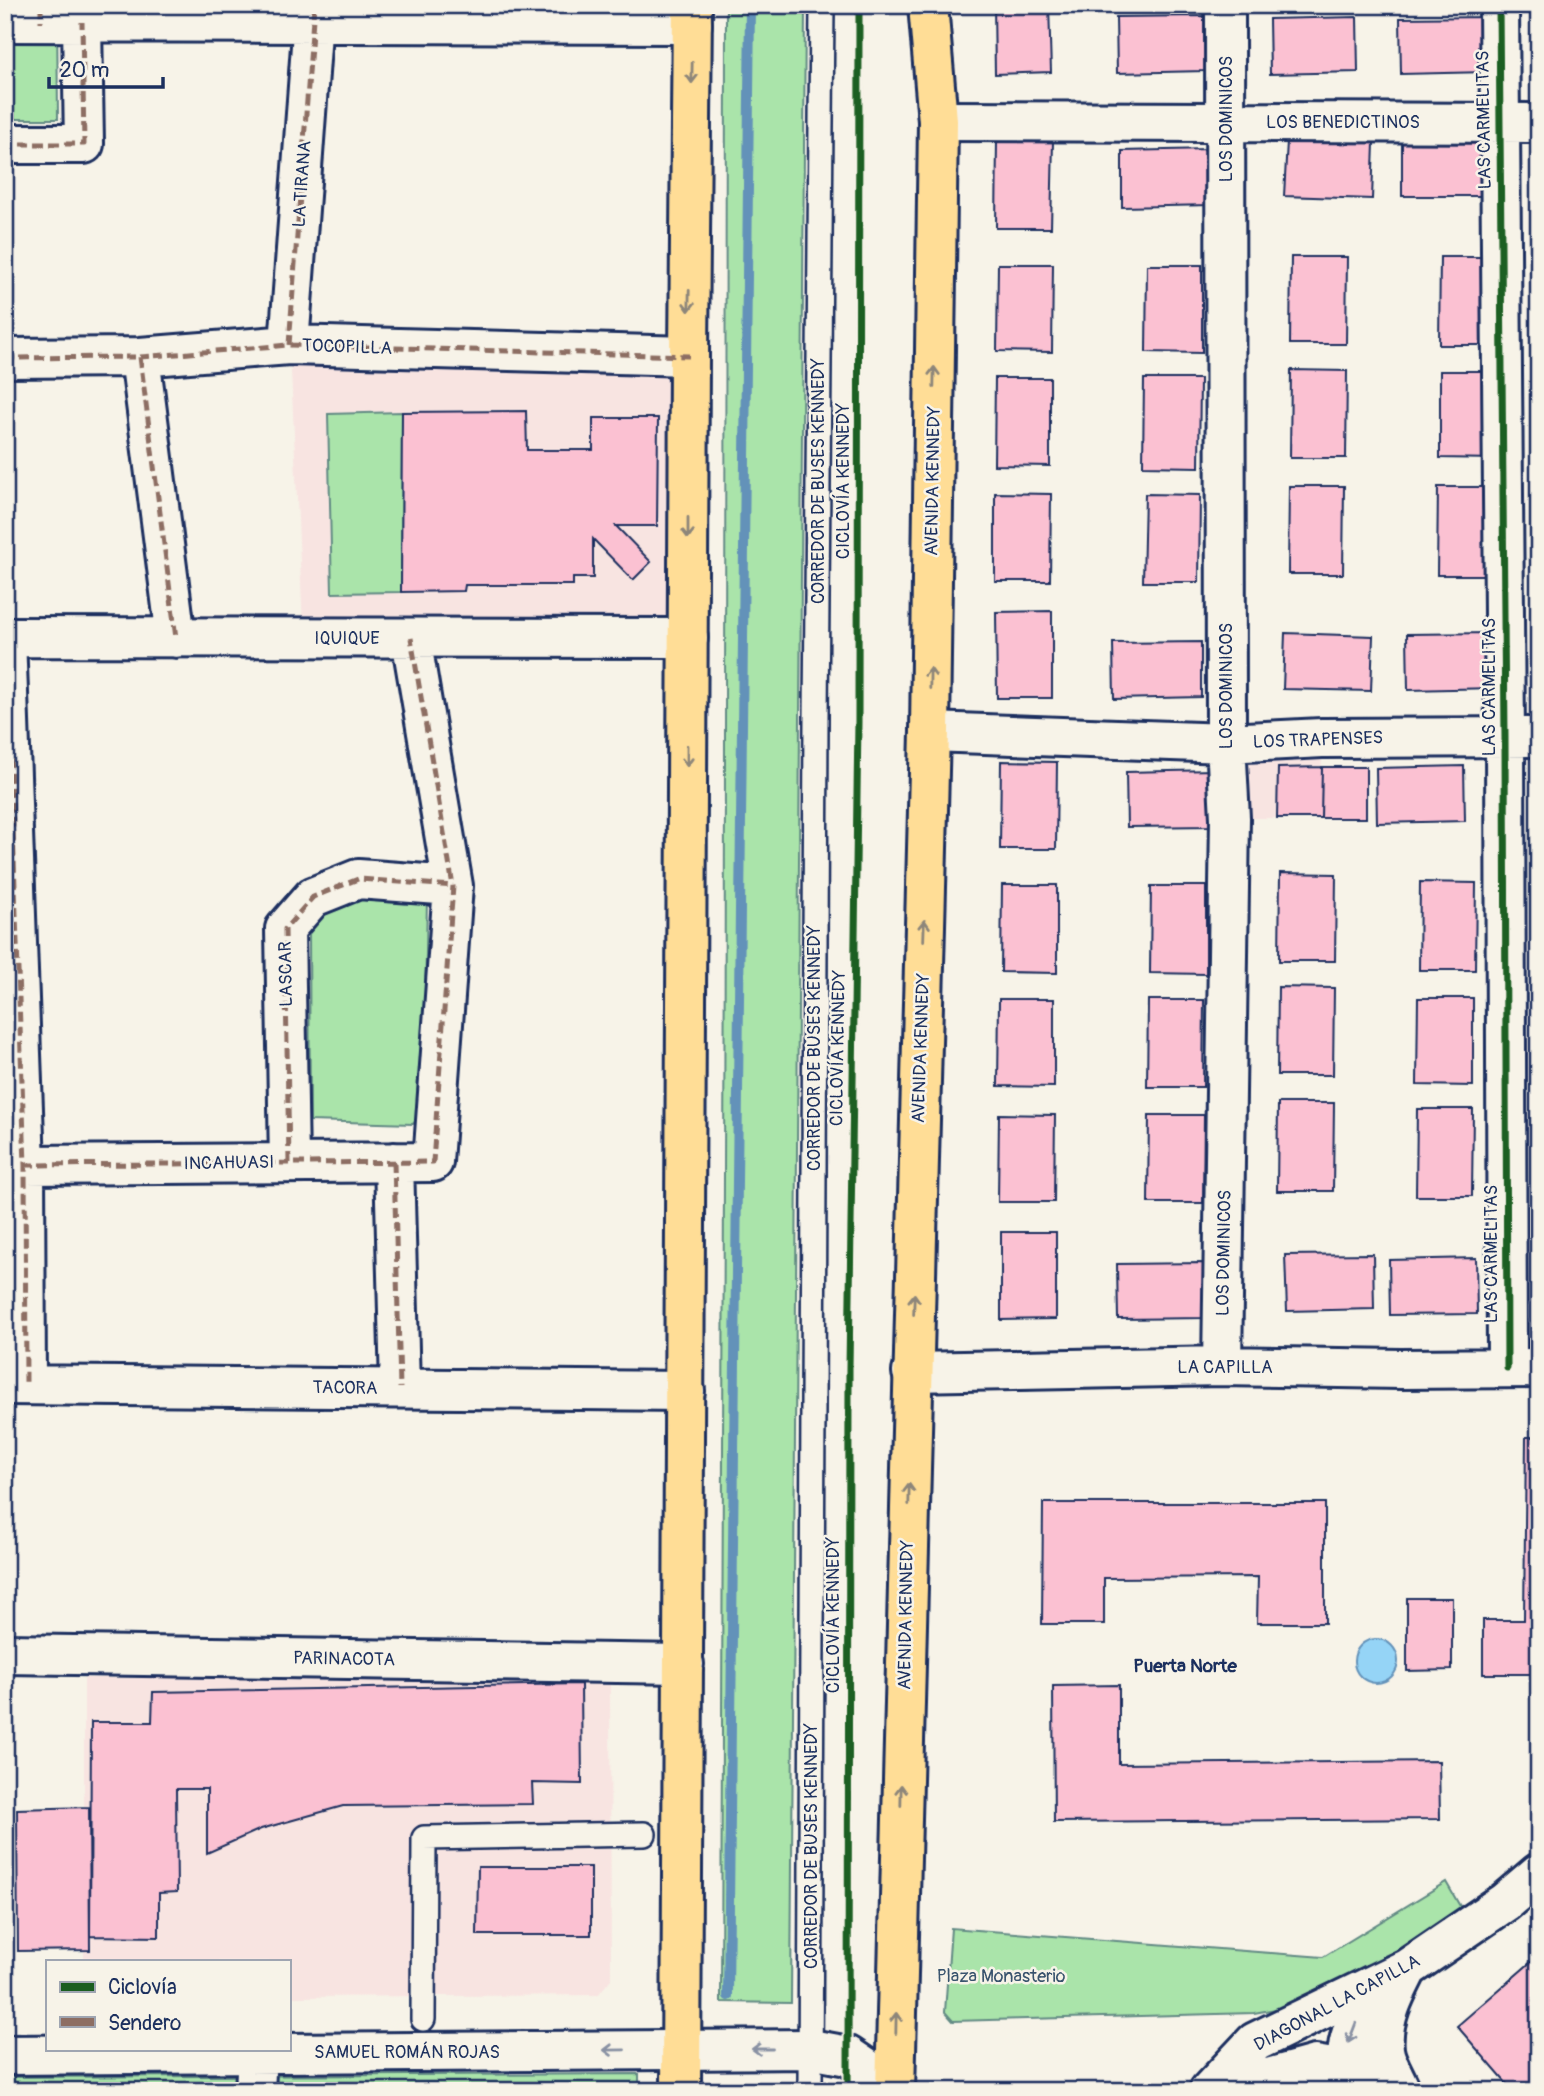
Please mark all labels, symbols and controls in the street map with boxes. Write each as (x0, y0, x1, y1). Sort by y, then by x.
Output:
scale bar (49, 46, 163, 90)
street label: LAS CARMELITAS (1471, 50, 1497, 190)
street label: LOS DOMINICOS (1215, 56, 1238, 182)
text: 20 m (60, 57, 109, 84)
one-way arrow (685, 62, 699, 85)
street label: LOS BENEDICTINOS (1266, 111, 1420, 134)
street label: LA TIRANA (288, 140, 317, 228)
one-way arrow (682, 289, 696, 312)
street label: TOCOPILLA (302, 334, 393, 360)
street label: CORREDOR DE BUSES KENNEDY (807, 357, 830, 604)
one-way arrow (927, 366, 941, 389)
street label: CICLOVÍA KENNEDY (832, 402, 855, 559)
street label: AVENIDA KENNEDY (920, 405, 946, 556)
one-way arrow (681, 517, 695, 540)
street label: LAS CARMELITAS (1478, 618, 1501, 756)
street label: LOS DOMINICOS (1215, 623, 1238, 749)
street label: IQUIQUE (314, 627, 380, 650)
one-way arrow (923, 667, 937, 690)
street label: LOS TRAPENSES (1253, 726, 1383, 754)
one-way arrow (680, 744, 694, 767)
one-way arrow (917, 919, 931, 942)
street label: CORREDOR DE BUSES KENNEDY (803, 924, 826, 1171)
street label: LASCAR (274, 941, 298, 1007)
street label: CICLOVÍA KENNEDY (825, 969, 851, 1126)
street label: AVENIDA KENNEDY (907, 972, 935, 1123)
street label: INCAHUASI (184, 1151, 274, 1175)
street label: LAS CARMELITAS (1480, 1185, 1503, 1323)
street label: LOS DOMINICOS (1211, 1190, 1237, 1316)
one-way arrow (907, 1293, 920, 1316)
street label: LA CAPILLA (1177, 1356, 1273, 1379)
street label: TACORA (312, 1376, 378, 1400)
one-way arrow (902, 1483, 915, 1506)
street label: CICLOVÍA KENNEDY (822, 1536, 845, 1693)
street label: AVENIDA KENNEDY (893, 1539, 919, 1690)
street label: PARINACOTA (293, 1647, 395, 1671)
district label: Puerta Norte (1133, 1654, 1237, 1678)
street label: CORREDOR DE BUSES KENNEDY (800, 1722, 823, 1969)
one-way arrow (895, 1784, 908, 1807)
street label: DIAGONAL LA CAPILLA (1250, 1949, 1424, 2057)
legend (46, 1960, 290, 2050)
park label: Plaza Monasterio (937, 1965, 1066, 1988)
text: Ciclovía (108, 1974, 177, 2001)
text: Sendero (108, 2010, 181, 2037)
one-way arrow (889, 2011, 903, 2034)
one-way arrow (1345, 2022, 1358, 2044)
street label: SAMUEL ROMÁN ROJAS (314, 2041, 500, 2064)
one-way arrow (751, 2042, 774, 2056)
one-way arrow (603, 2043, 626, 2057)

